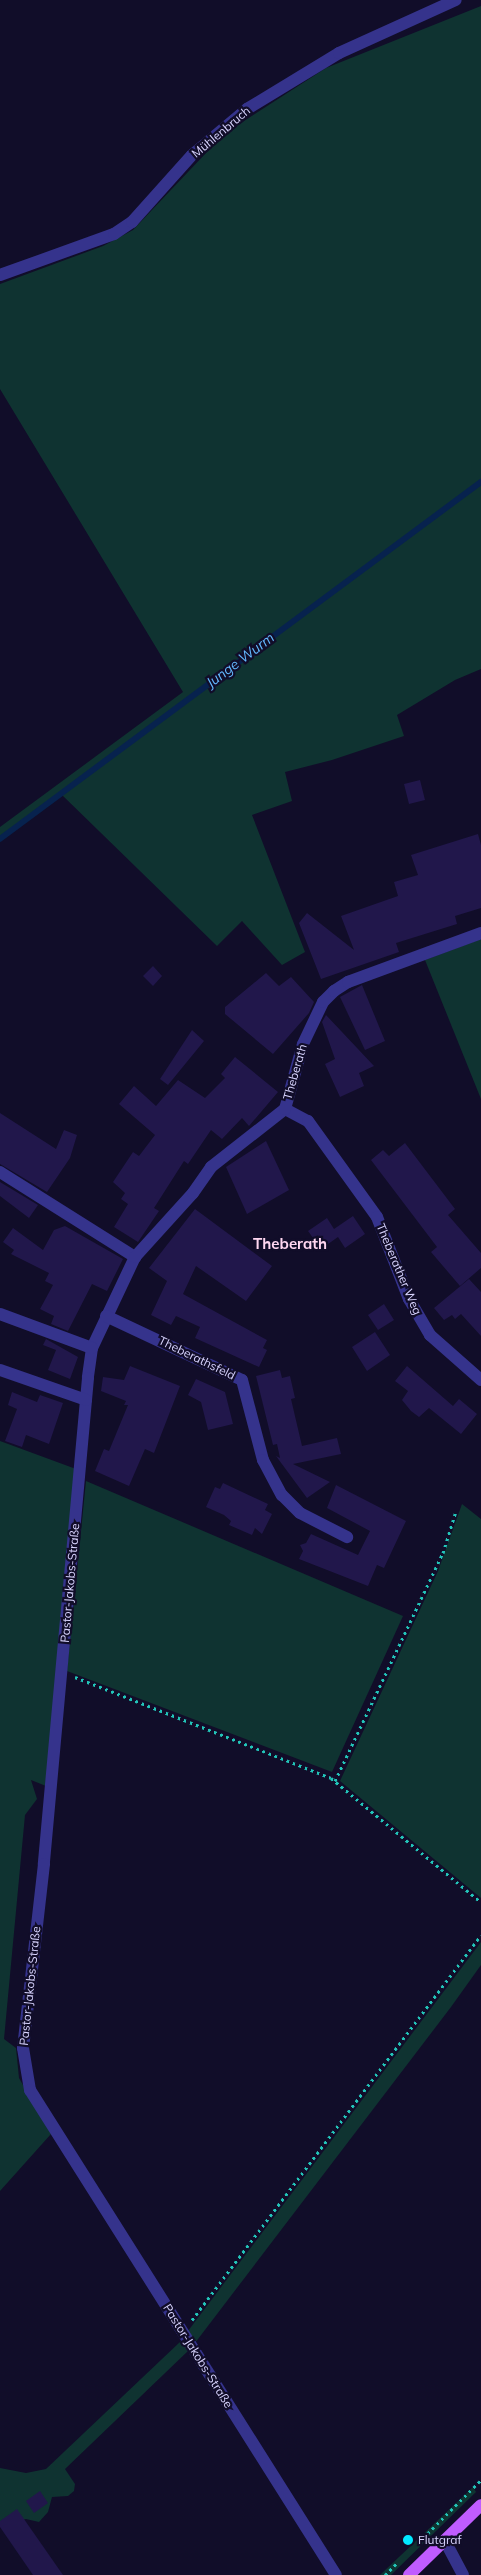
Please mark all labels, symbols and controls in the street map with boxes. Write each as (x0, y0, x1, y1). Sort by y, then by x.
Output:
street label: Mühlenbruch (189, 103, 253, 161)
water label: Junge Wurm (203, 629, 277, 691)
street label: Theberath (280, 1042, 310, 1102)
street label: Theberather Weg (373, 1221, 425, 1317)
district label: Theberath (253, 1235, 327, 1253)
street label: Theberathsfeld (156, 1333, 238, 1383)
street label: Pastor-Jakobs-Straße (58, 1523, 82, 1643)
street label: Pastor-Jakobs-Straße (17, 1926, 43, 2046)
street label: Pastor-Jakobs-Straße (160, 2301, 236, 2411)
place label: Flutgraf (418, 2533, 461, 2547)
marker: Flutgraf (402, 2534, 414, 2546)

